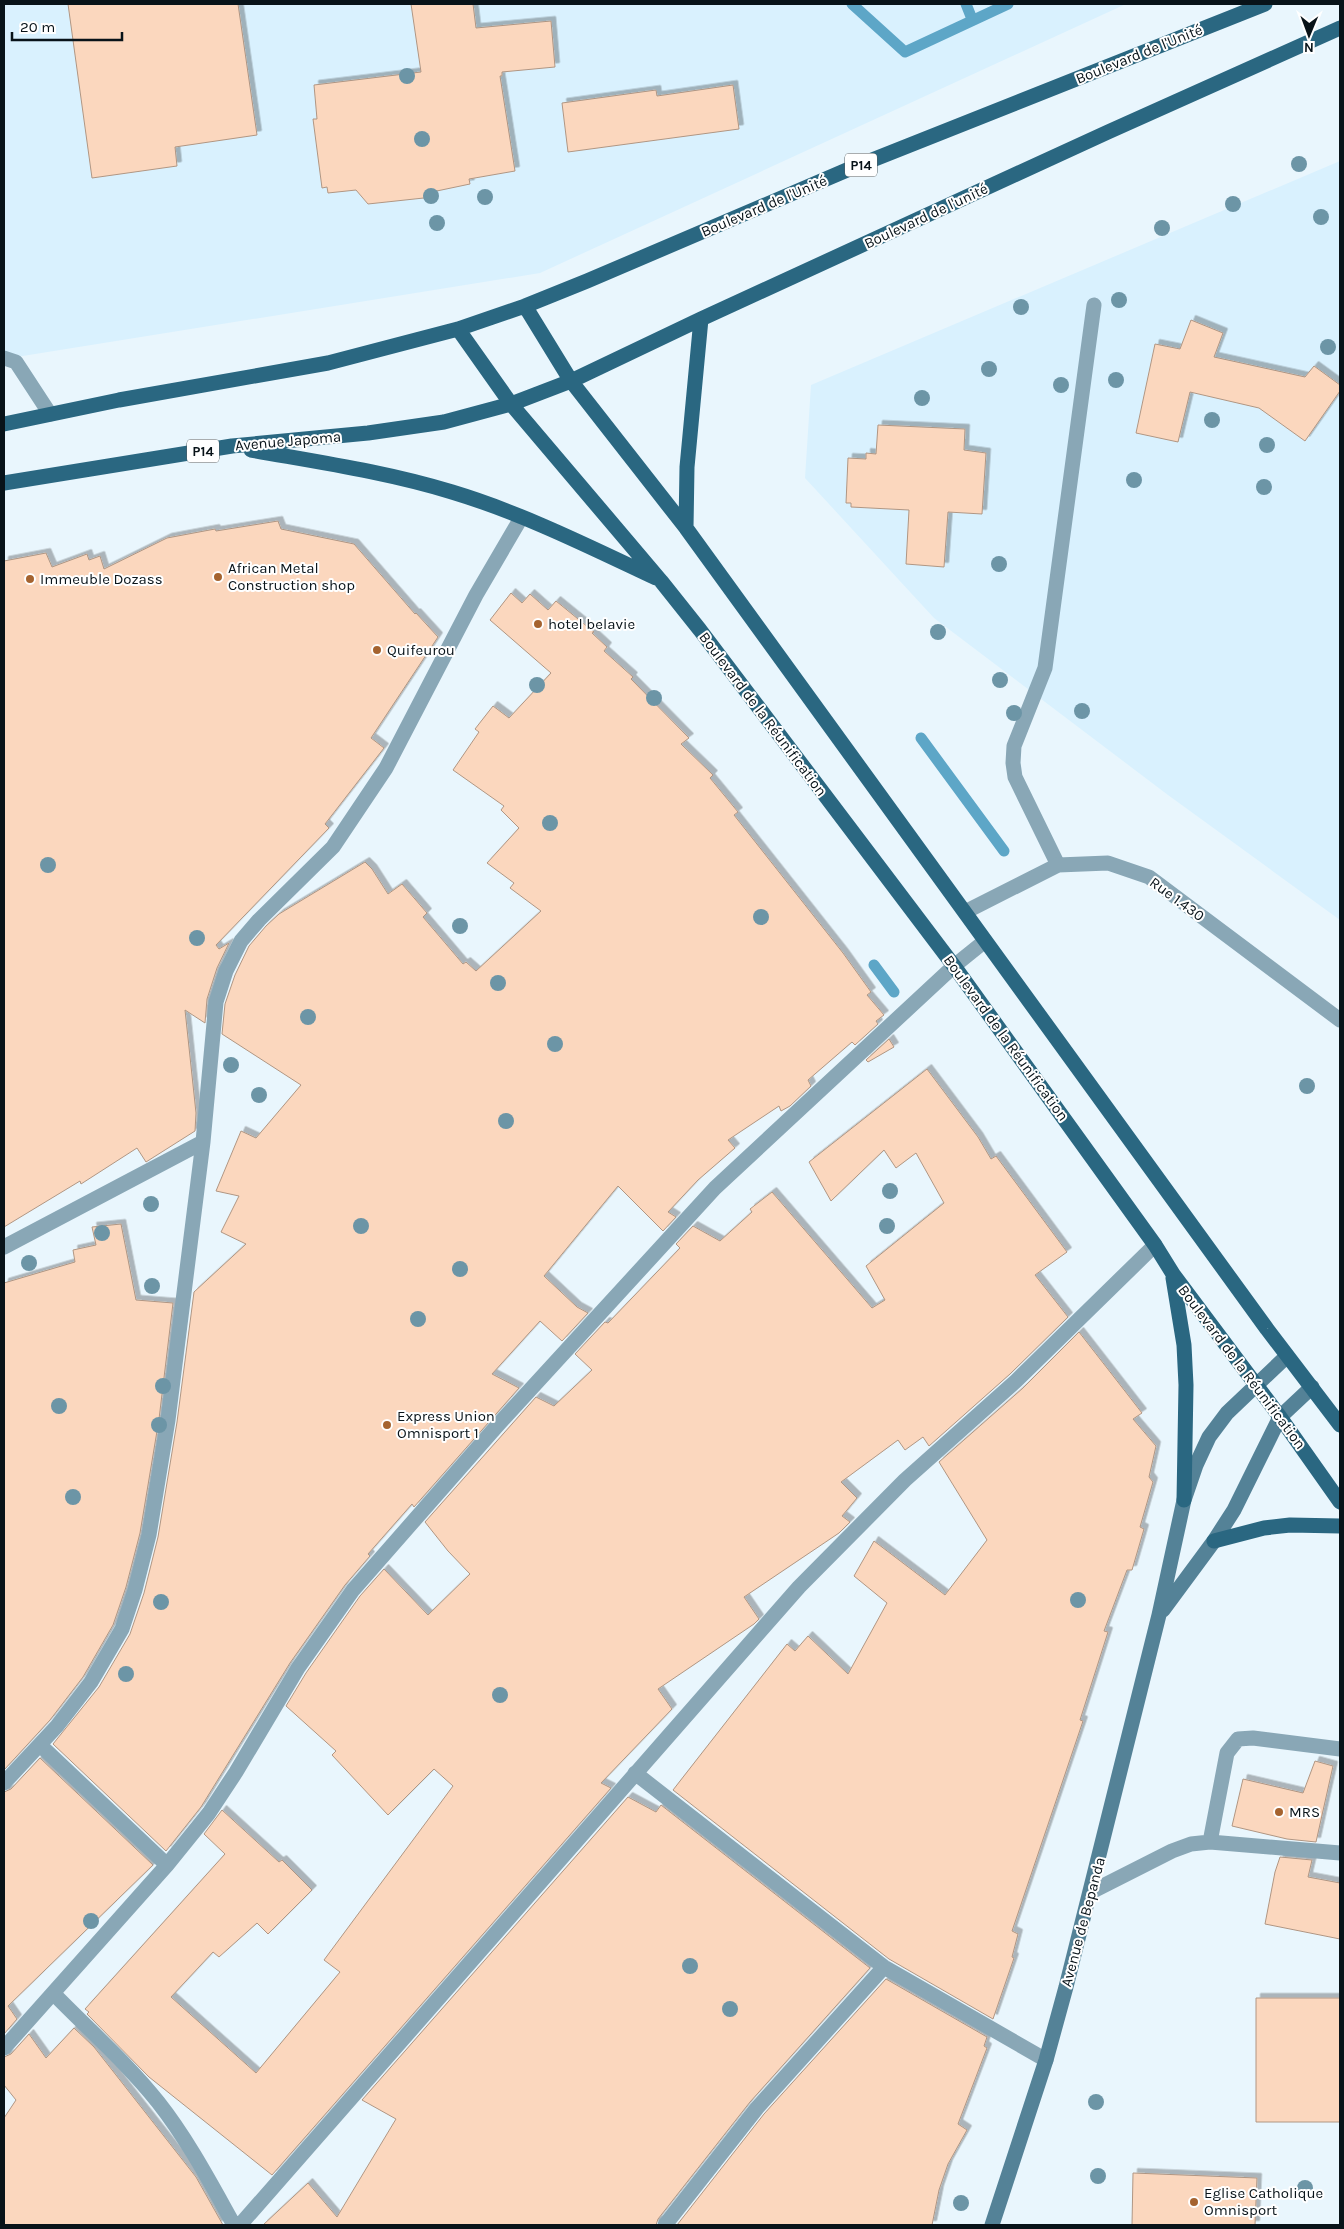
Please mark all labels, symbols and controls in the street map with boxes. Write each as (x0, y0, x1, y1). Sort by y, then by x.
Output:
scale bar (12, 10, 122, 42)
north arrow (1284, 10, 1334, 60)
text: 20 m (20, 18, 55, 36)
street label: Boulevard de l'Unité (1073, 20, 1205, 88)
text: N (1304, 39, 1314, 56)
road number: P14 (845, 154, 877, 176)
street label: Boulevard de l'Unité (698, 171, 830, 241)
street label: Boulevard de l'unité (861, 179, 991, 253)
street label: Avenue Japoma (234, 427, 342, 455)
road number: P14 (187, 440, 219, 462)
place label: African Metal Construction shop (228, 559, 355, 594)
place label: Immeuble Dozass (40, 570, 163, 588)
marker: African Metal Construction shop (212, 571, 224, 583)
marker: Immeuble Dozass (24, 573, 36, 585)
place label: hotel belavie (548, 615, 635, 633)
marker: hotel belavie (532, 618, 544, 630)
street label: Boulevard de la Réunification (695, 628, 831, 800)
place label: Quifeurou (387, 641, 455, 659)
marker: Quifeurou (371, 644, 383, 656)
street label: Rue 1.430 (1146, 873, 1208, 925)
street label: Boulevard de la Réunification (940, 951, 1072, 1125)
street label: Boulevard de la Réunification (1174, 1281, 1310, 1453)
place label: Express Union Omnisport 1 (397, 1407, 495, 1442)
marker: Express Union Omnisport 1 (381, 1419, 393, 1431)
place label: MRS (1289, 1803, 1320, 1821)
marker: MRS (1273, 1806, 1285, 1818)
street label: Avenue de Bepanda (1057, 1855, 1109, 1989)
place label: Eglise Catholique Omnisport (1204, 2184, 1323, 2219)
marker: Eglise Catholique Omnisport (1188, 2196, 1200, 2208)

